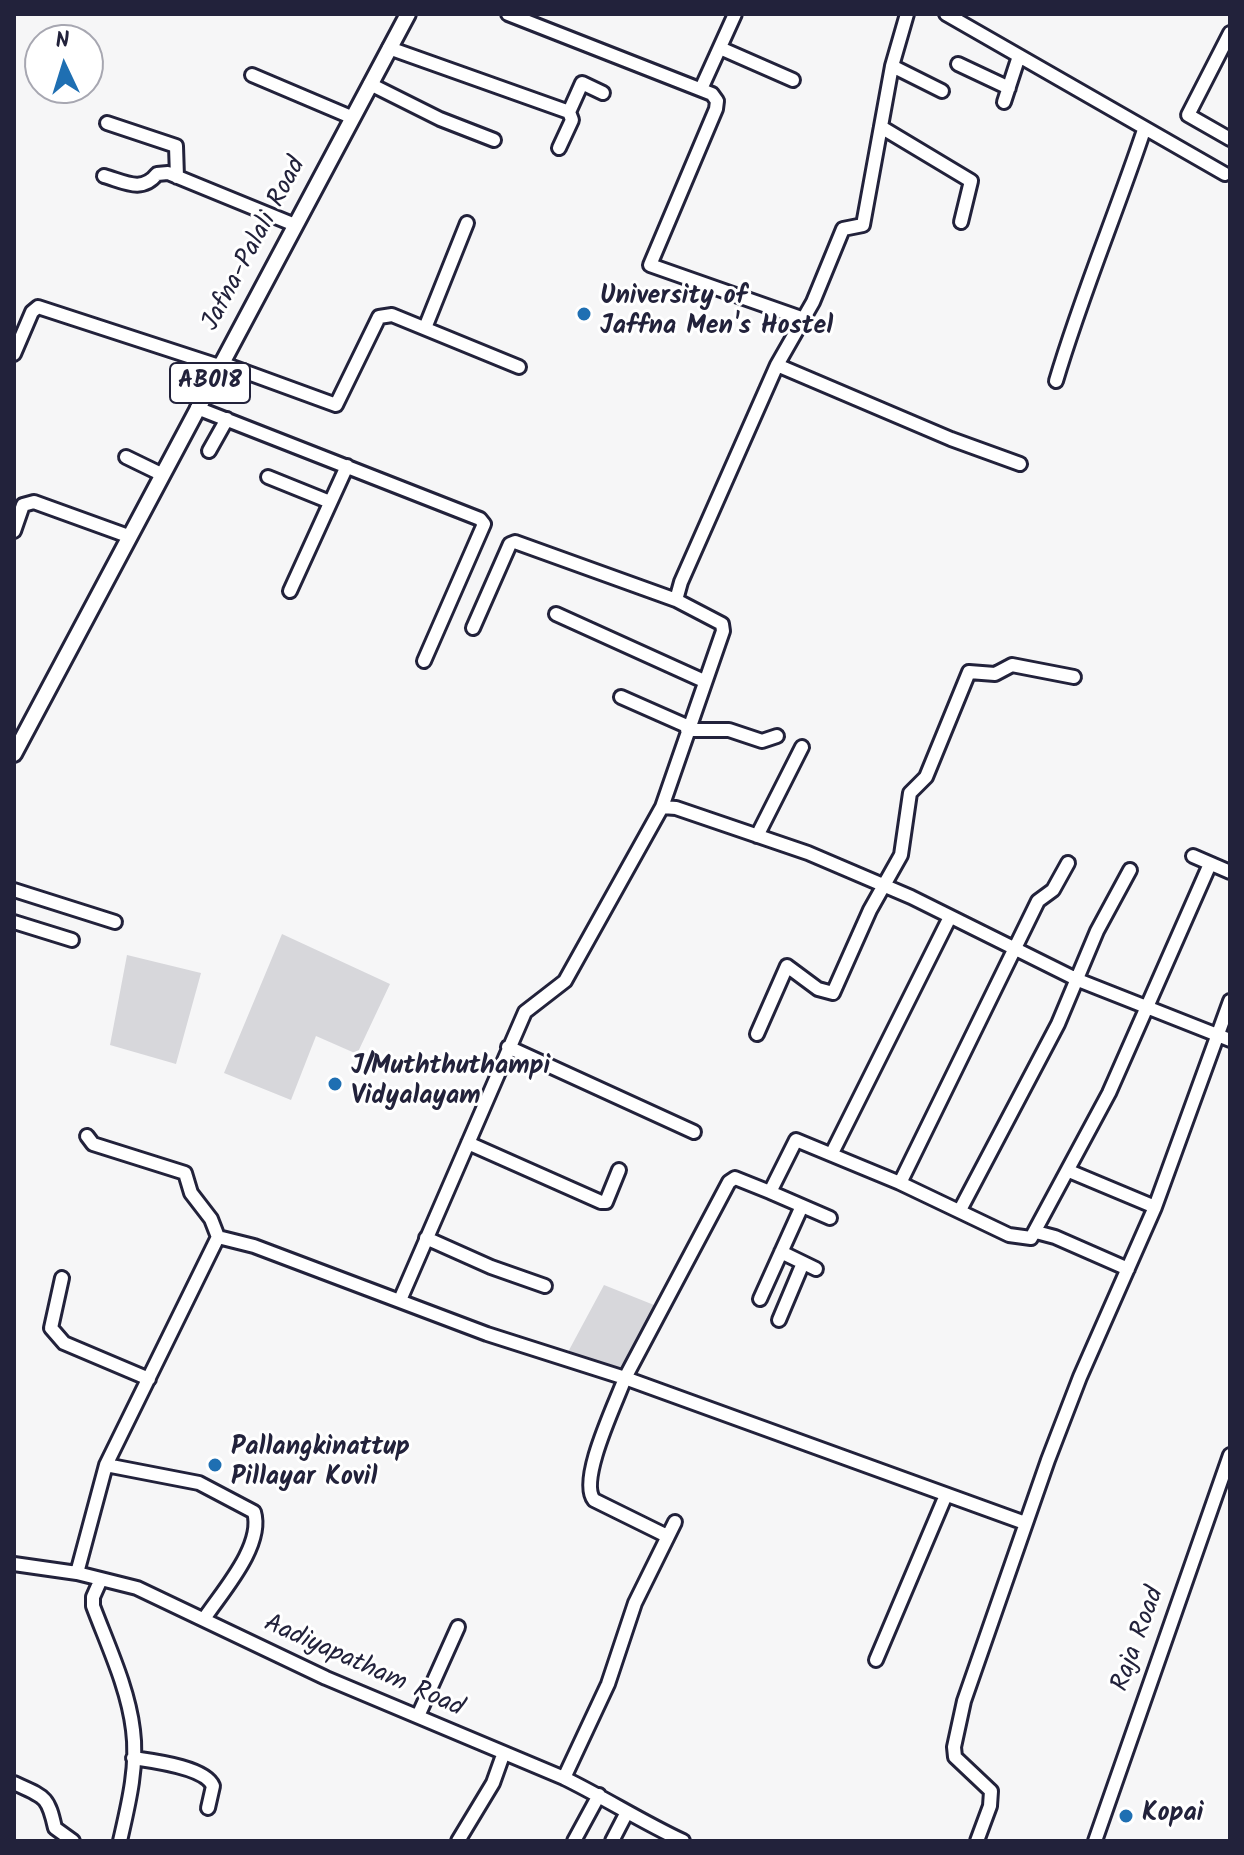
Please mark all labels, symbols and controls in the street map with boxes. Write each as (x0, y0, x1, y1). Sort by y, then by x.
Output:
north arrow (24, 24, 104, 104)
text: N (54, 24, 71, 59)
street label: Jafna-Palali Road (197, 153, 315, 337)
place label: University of Jaffna Men's Hostel (600, 283, 833, 344)
marker: University of Jaffna Men's Hostel (575, 305, 593, 323)
road number: AB018 (170, 363, 250, 403)
place label: J/Muththuthampi Vidyalayam (351, 1053, 550, 1114)
marker: J/Muththuthampi Vidyalayam (326, 1075, 344, 1093)
place label: Pallangkinattup Pillayar Kovil (231, 1434, 410, 1496)
marker: Pallangkinattup Pillayar Kovil (206, 1456, 224, 1474)
street label: Raja Road (1107, 1584, 1173, 1696)
street label: Aadiyapatham Road (258, 1610, 468, 1726)
place label: Kopai (1142, 1800, 1204, 1832)
marker: Kopai (1117, 1807, 1135, 1825)

